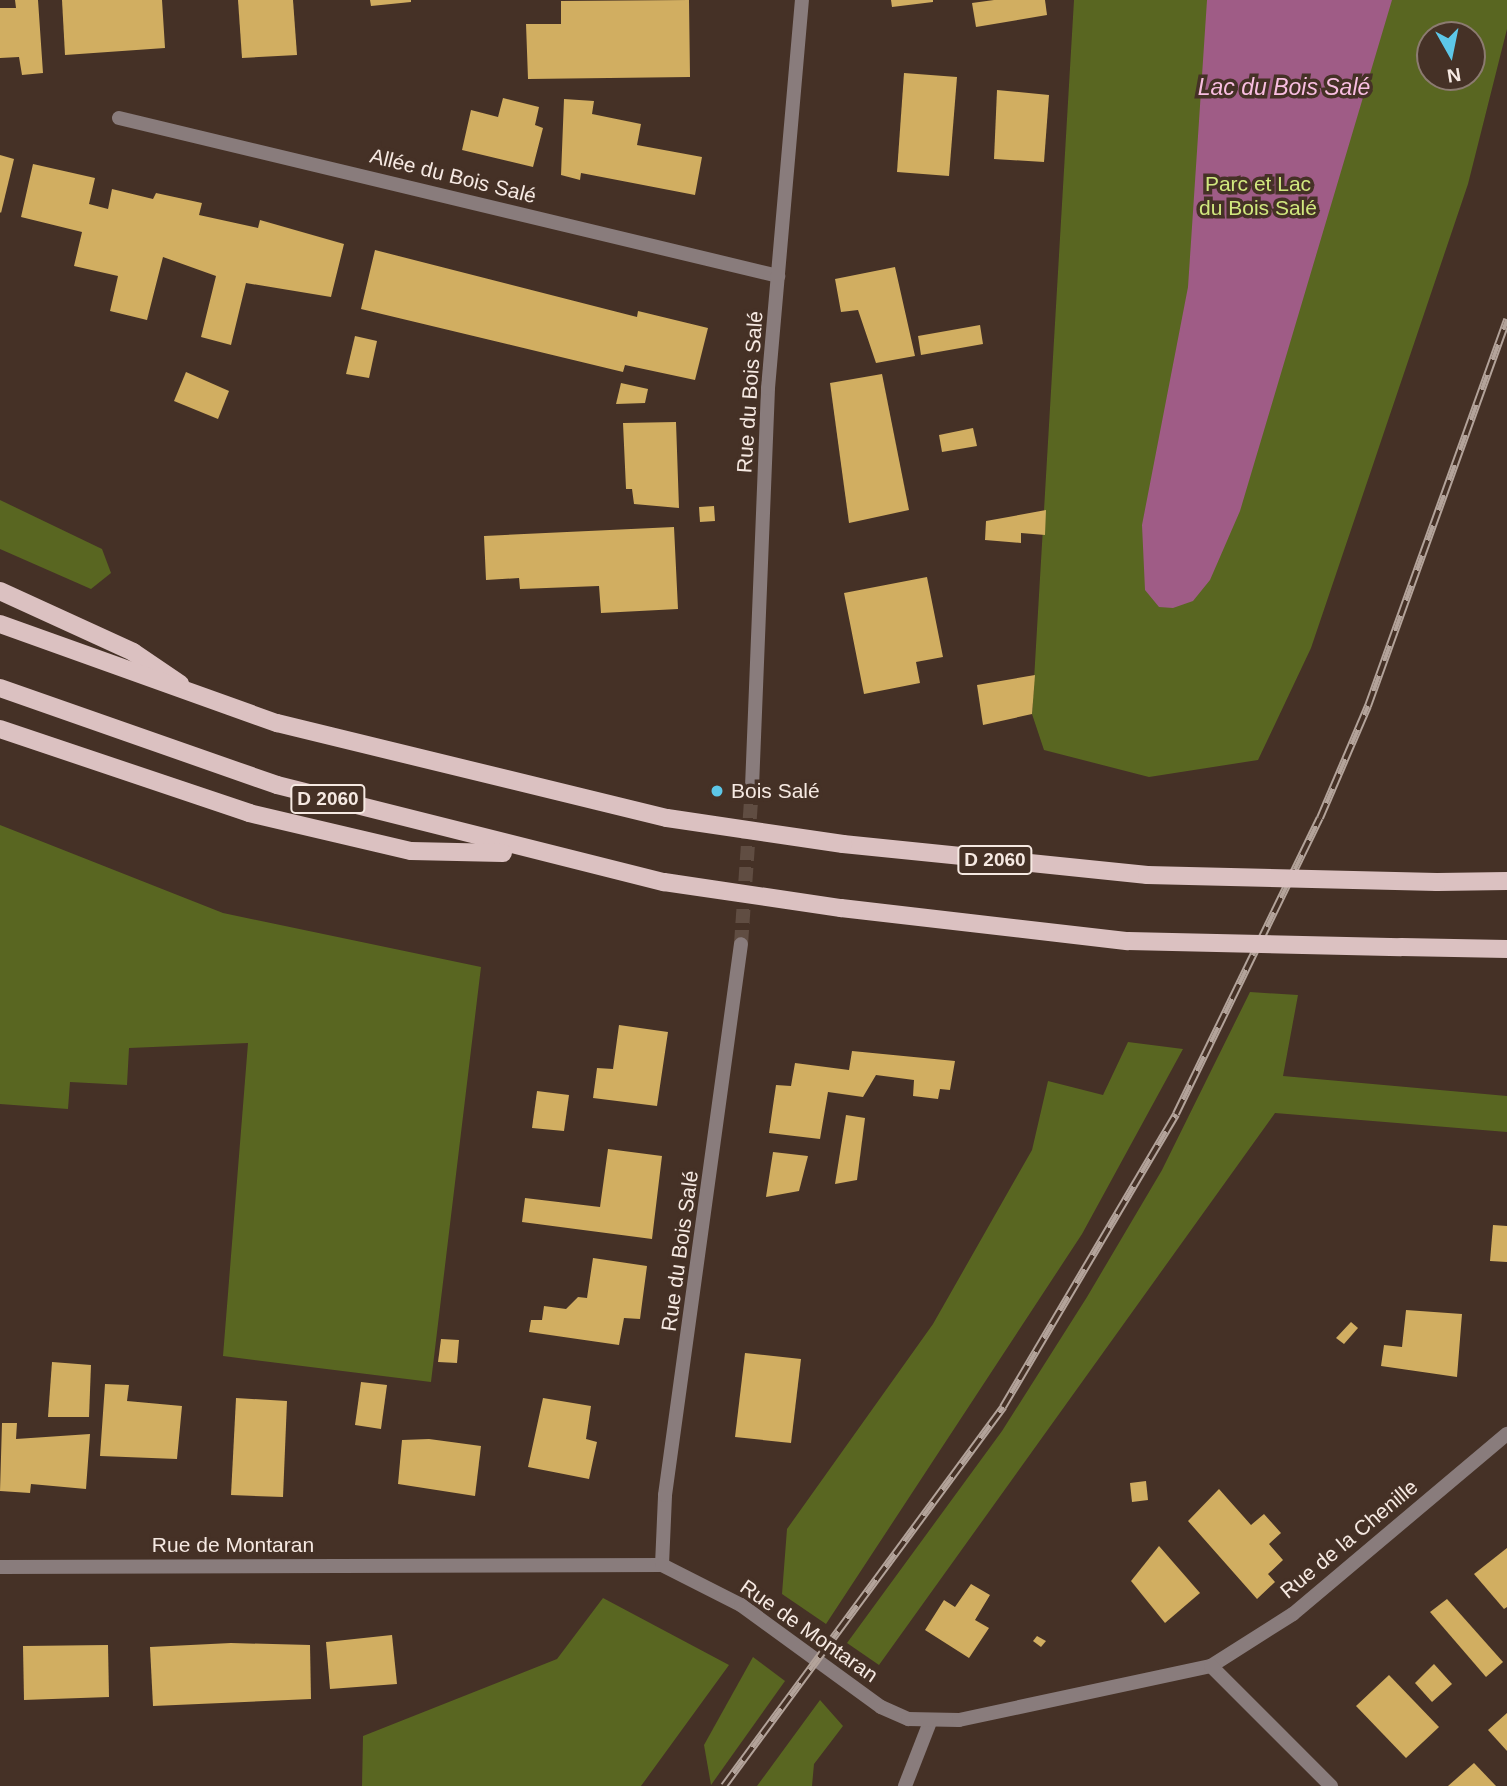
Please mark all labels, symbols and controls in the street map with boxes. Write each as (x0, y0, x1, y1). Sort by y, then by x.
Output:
north arrow (1416, 21, 1486, 91)
text: N (1446, 64, 1462, 87)
water label: Lac du Bois Salé (1198, 73, 1370, 101)
street label: Allée du Bois Salé (367, 143, 539, 209)
park label: Parc et Lac du Bois Salé (1199, 171, 1317, 221)
street label: Rue du Bois Salé (732, 310, 768, 474)
place label: Bois Salé (731, 778, 820, 804)
marker: Bois Salé (709, 783, 725, 799)
road number: D 2060 (290, 784, 366, 814)
road number: D 2060 (956, 845, 1034, 876)
street label: Rue du Bois Salé (656, 1169, 704, 1333)
street label: Rue de la Chenille (1275, 1474, 1423, 1604)
street label: Rue de Montaran (152, 1532, 314, 1558)
street label: Rue de Montaran (735, 1574, 883, 1688)

